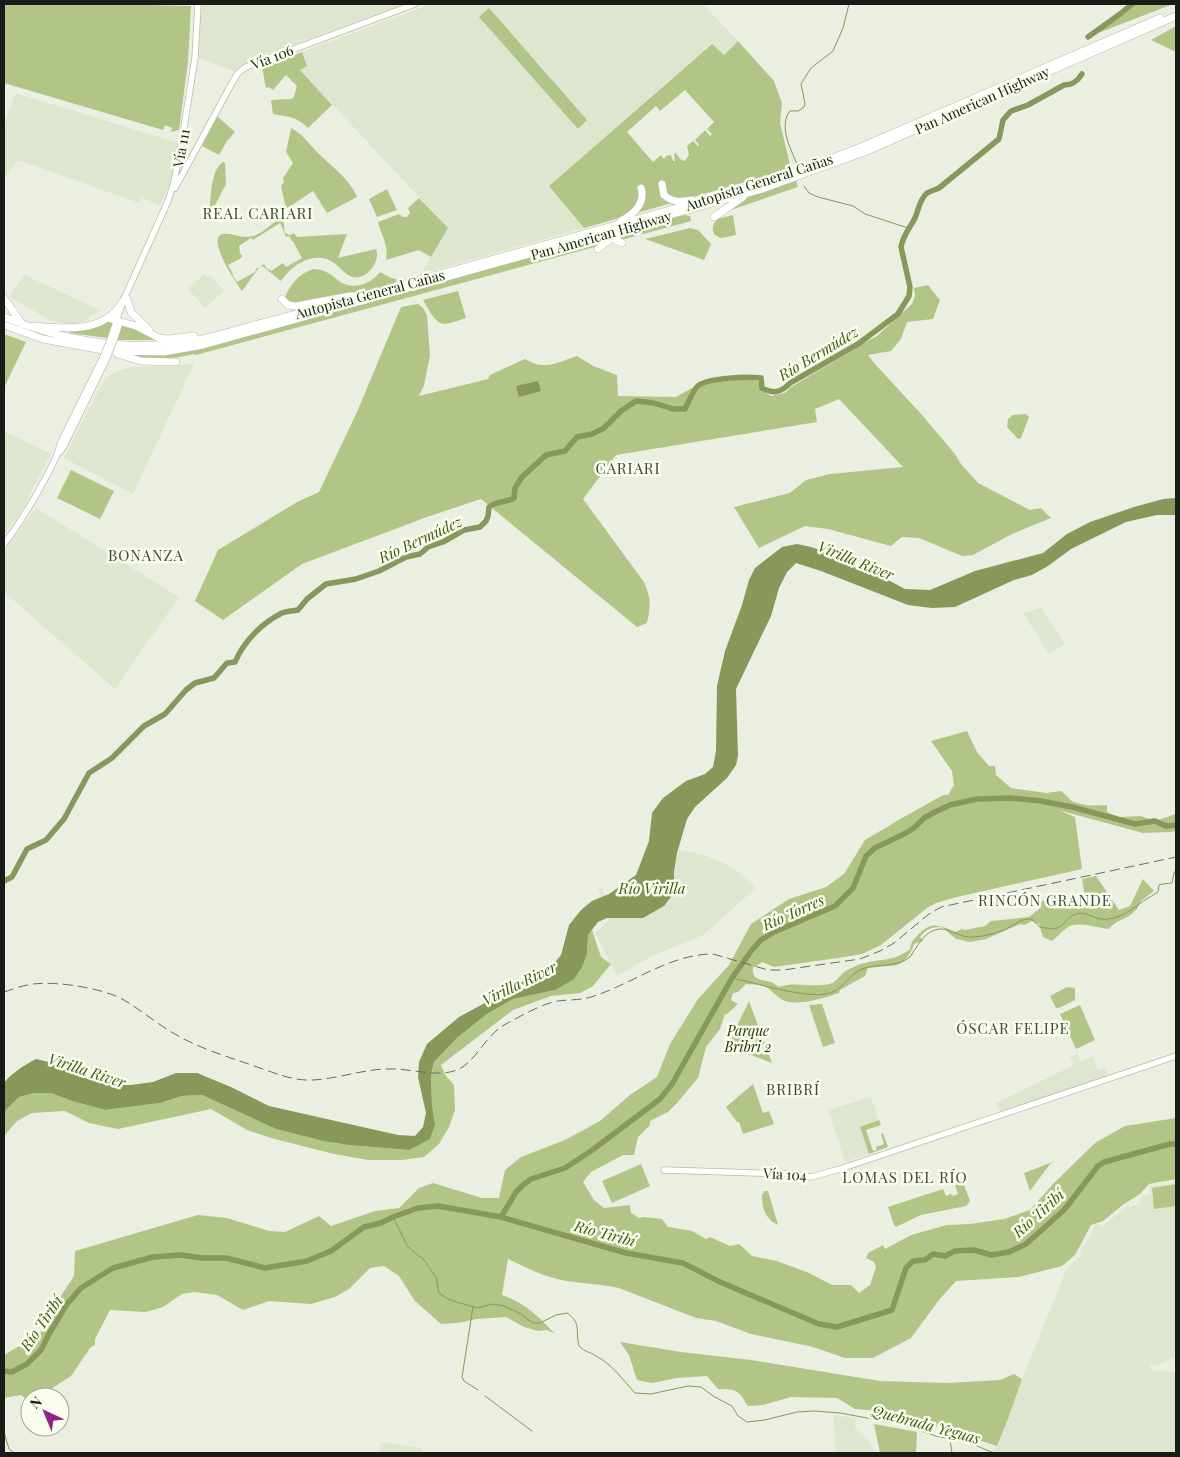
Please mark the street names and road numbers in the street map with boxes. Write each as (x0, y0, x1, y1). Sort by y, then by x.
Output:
street label: Vía 106 (247, 40, 296, 74)
street label: Pan American Highway (912, 62, 1052, 138)
street label: Vía 111 (168, 127, 194, 170)
street label: Autopista General Cañas (682, 149, 835, 215)
street label: Pan American Highway (528, 206, 674, 264)
street label: Autopista General Cañas (292, 265, 447, 323)
street label: Vía 104 (762, 1163, 807, 1185)

